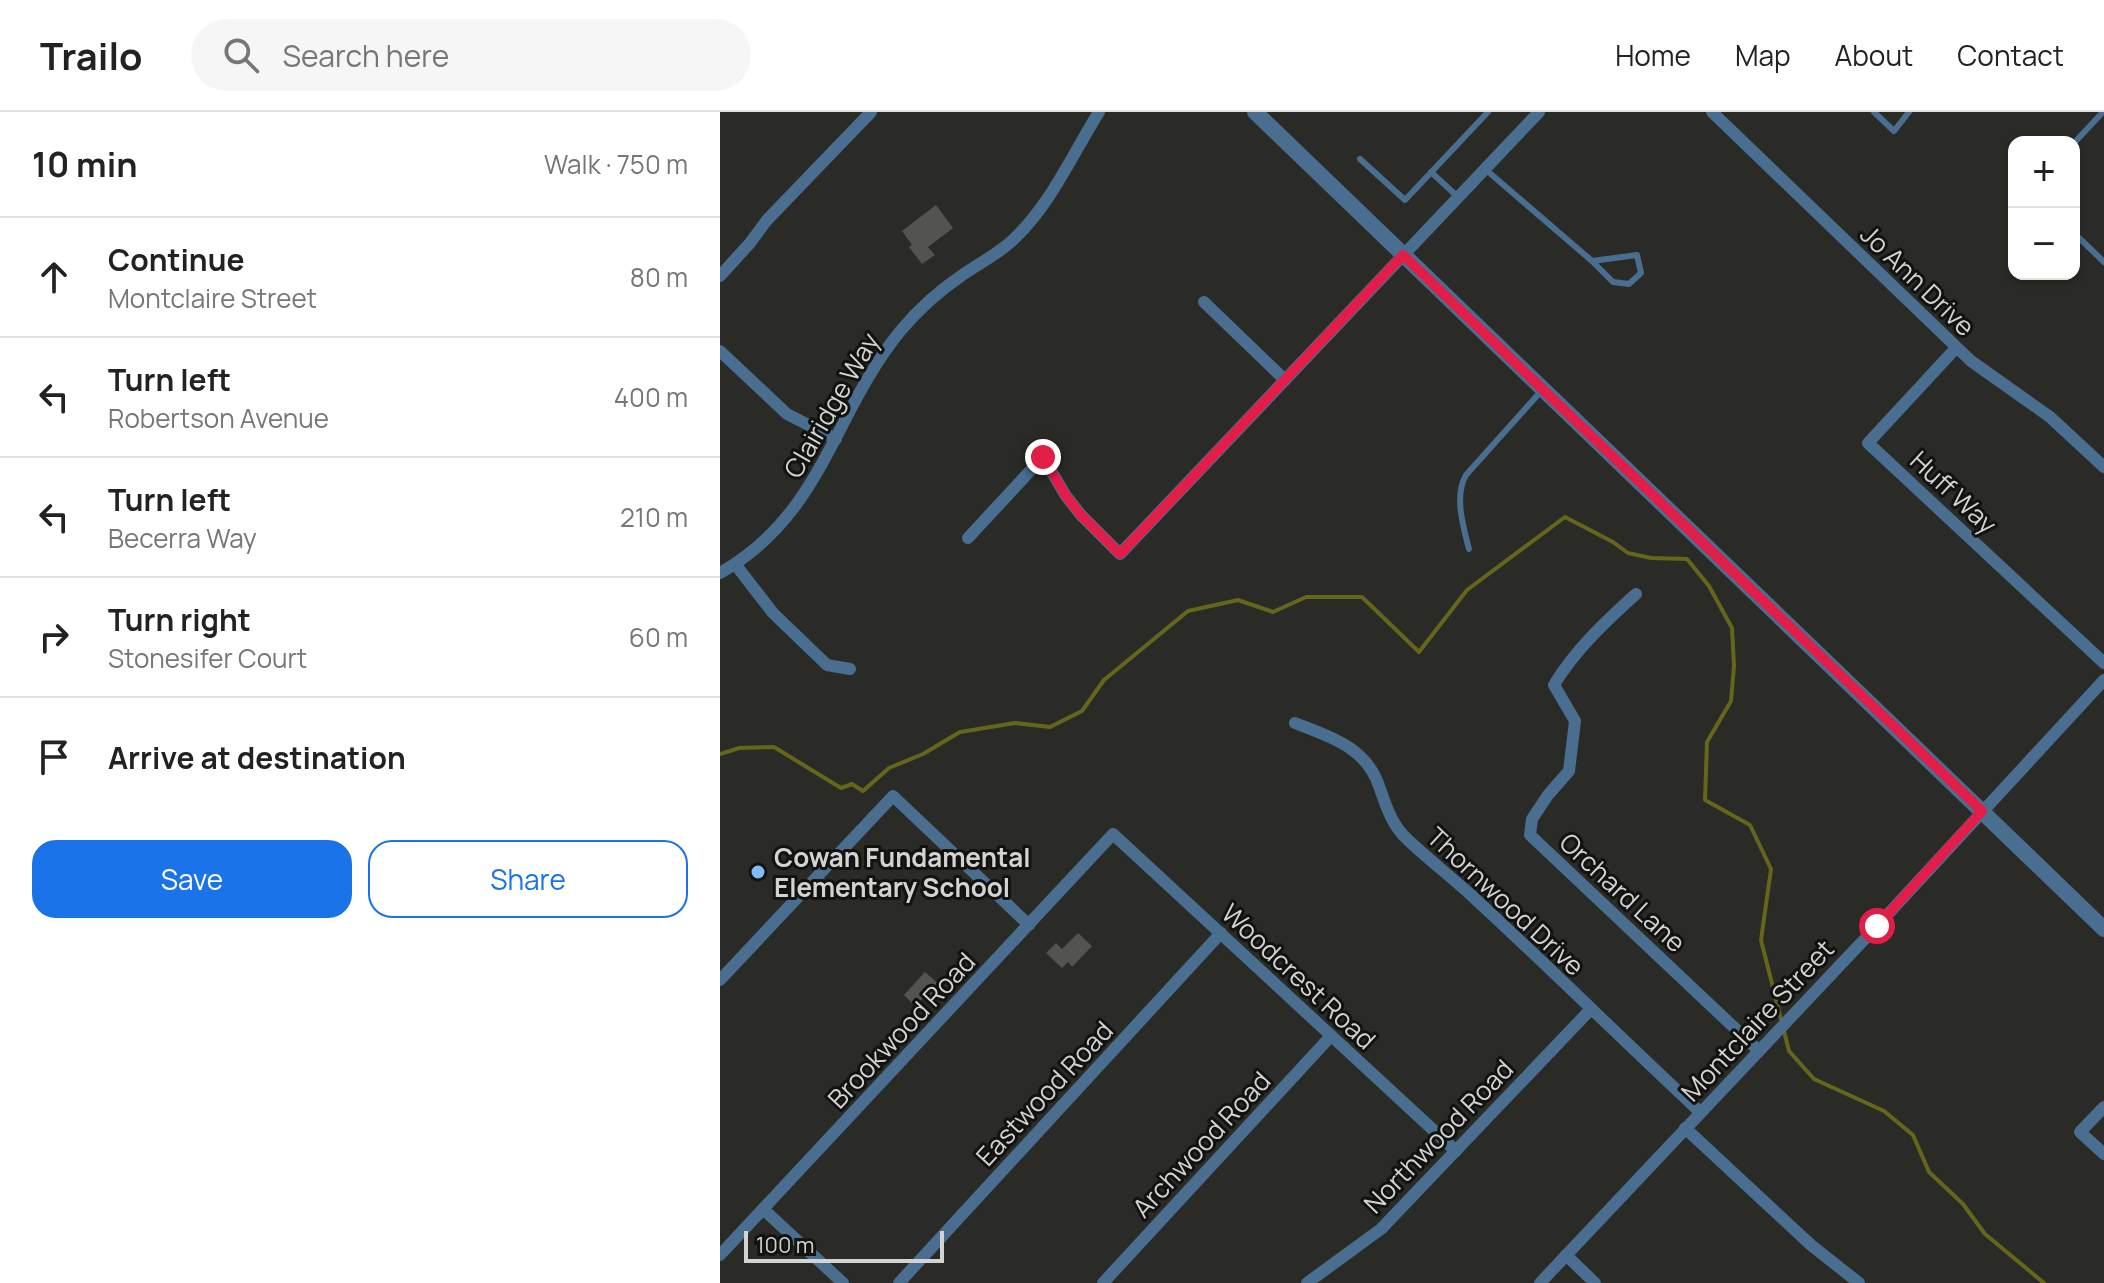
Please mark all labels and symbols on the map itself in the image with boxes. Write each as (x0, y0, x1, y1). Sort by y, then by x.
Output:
street label: Jo Ann Drive (1853, 216, 1983, 344)
street label: Clairidge Way (775, 325, 887, 484)
route end (1025, 439, 1061, 475)
street label: Huff Way (1903, 443, 2005, 542)
street label: Thornwood Drive (1420, 819, 1592, 983)
street label: Orchard Lane (1552, 824, 1694, 960)
place label: Cowan Fundamental Elementary School (774, 839, 1030, 905)
marker: Cowan Fundamental Elementary School (749, 863, 767, 881)
street label: Woodcrest Road (1214, 895, 1384, 1057)
route start (1859, 908, 1895, 944)
street label: Montclaire Street (1673, 931, 1841, 1109)
street label: Brookwood Road (819, 944, 983, 1116)
street label: Eastwood Road (967, 1013, 1121, 1173)
street label: Northwood Road (1355, 1051, 1521, 1221)
street label: Archwood Road (1124, 1063, 1278, 1225)
scale bar (744, 1227, 944, 1263)

